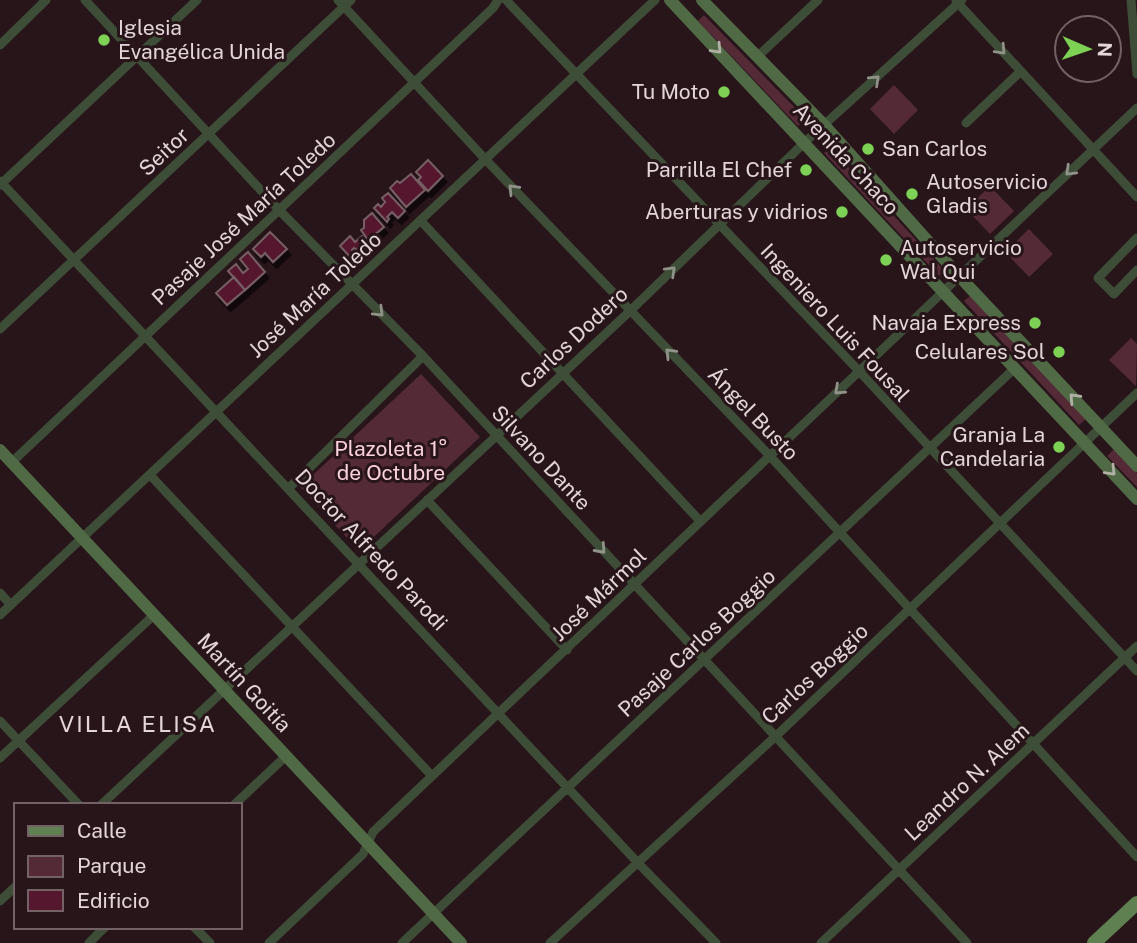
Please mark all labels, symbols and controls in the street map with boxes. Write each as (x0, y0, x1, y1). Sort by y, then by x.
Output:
north arrow (1053, 14, 1123, 84)
place label: Iglesia Evangélica Unida (118, 15, 285, 64)
marker: Iglesia Evangélica Unida (96, 32, 112, 48)
one-way arrow (708, 41, 721, 54)
one-way arrow (993, 42, 1005, 55)
text: N (1094, 42, 1116, 57)
one-way arrow (867, 76, 880, 89)
place label: Tu Moto (632, 79, 710, 104)
marker: Tu Moto (716, 84, 732, 100)
street label: Avenida Chaco (788, 98, 905, 220)
street label: Seitor (134, 122, 194, 181)
street label: Pasaje José María Toledo (147, 127, 341, 311)
place label: San Carlos (882, 136, 987, 161)
marker: San Carlos (860, 141, 876, 157)
place label: Parrilla El Chef (646, 157, 792, 182)
marker: Parrilla El Chef (798, 162, 814, 178)
one-way arrow (1065, 163, 1078, 176)
place label: Autoservicio Gladis (926, 169, 1048, 218)
one-way arrow (508, 184, 521, 197)
marker: Autoservicio Gladis (904, 186, 920, 202)
place label: Aberturas y vidrios (645, 199, 828, 224)
marker: Aberturas y vidrios (834, 204, 850, 220)
street label: José María Toledo (243, 227, 387, 363)
place label: Autoservicio Wal Qui (900, 235, 1022, 284)
street label: Ingeniero Luis Fousal (756, 238, 915, 407)
marker: Autoservicio Wal Qui (878, 252, 894, 268)
one-way arrow (663, 266, 676, 279)
street label: Carlos Dodero (515, 281, 633, 394)
one-way arrow (371, 303, 384, 316)
place label: Navaja Express (872, 310, 1021, 335)
marker: Navaja Express (1027, 315, 1043, 331)
place label: Celulares Sol (915, 339, 1045, 364)
marker: Celulares Sol (1051, 344, 1067, 360)
one-way arrow (666, 348, 679, 361)
street label: Ángel Busto (703, 362, 804, 465)
one-way arrow (834, 381, 847, 394)
one-way arrow (1069, 393, 1082, 406)
street label: Silvano Dante (487, 400, 596, 515)
place label: Granja La Candelaria (940, 422, 1045, 471)
park label: Plazoleta 1° de Octubre (334, 436, 448, 485)
marker: Granja La Candelaria (1051, 439, 1067, 455)
one-way arrow (1102, 463, 1115, 476)
street label: Doctor Alfredo Parodi (290, 464, 453, 635)
one-way arrow (593, 541, 606, 554)
street label: José Mármol (546, 543, 651, 646)
street label: Pasaje Carlos Boggio (613, 563, 780, 722)
street label: Carlos Boggio (756, 618, 873, 729)
street label: Martín Goitía (192, 628, 296, 737)
district label: VILLA ELISA (59, 710, 217, 737)
street label: Leandro N. Alem (899, 718, 1034, 846)
legend (14, 803, 242, 929)
text: Calle (77, 818, 127, 843)
text: Parque (77, 853, 146, 878)
text: Edificio (77, 888, 150, 913)

